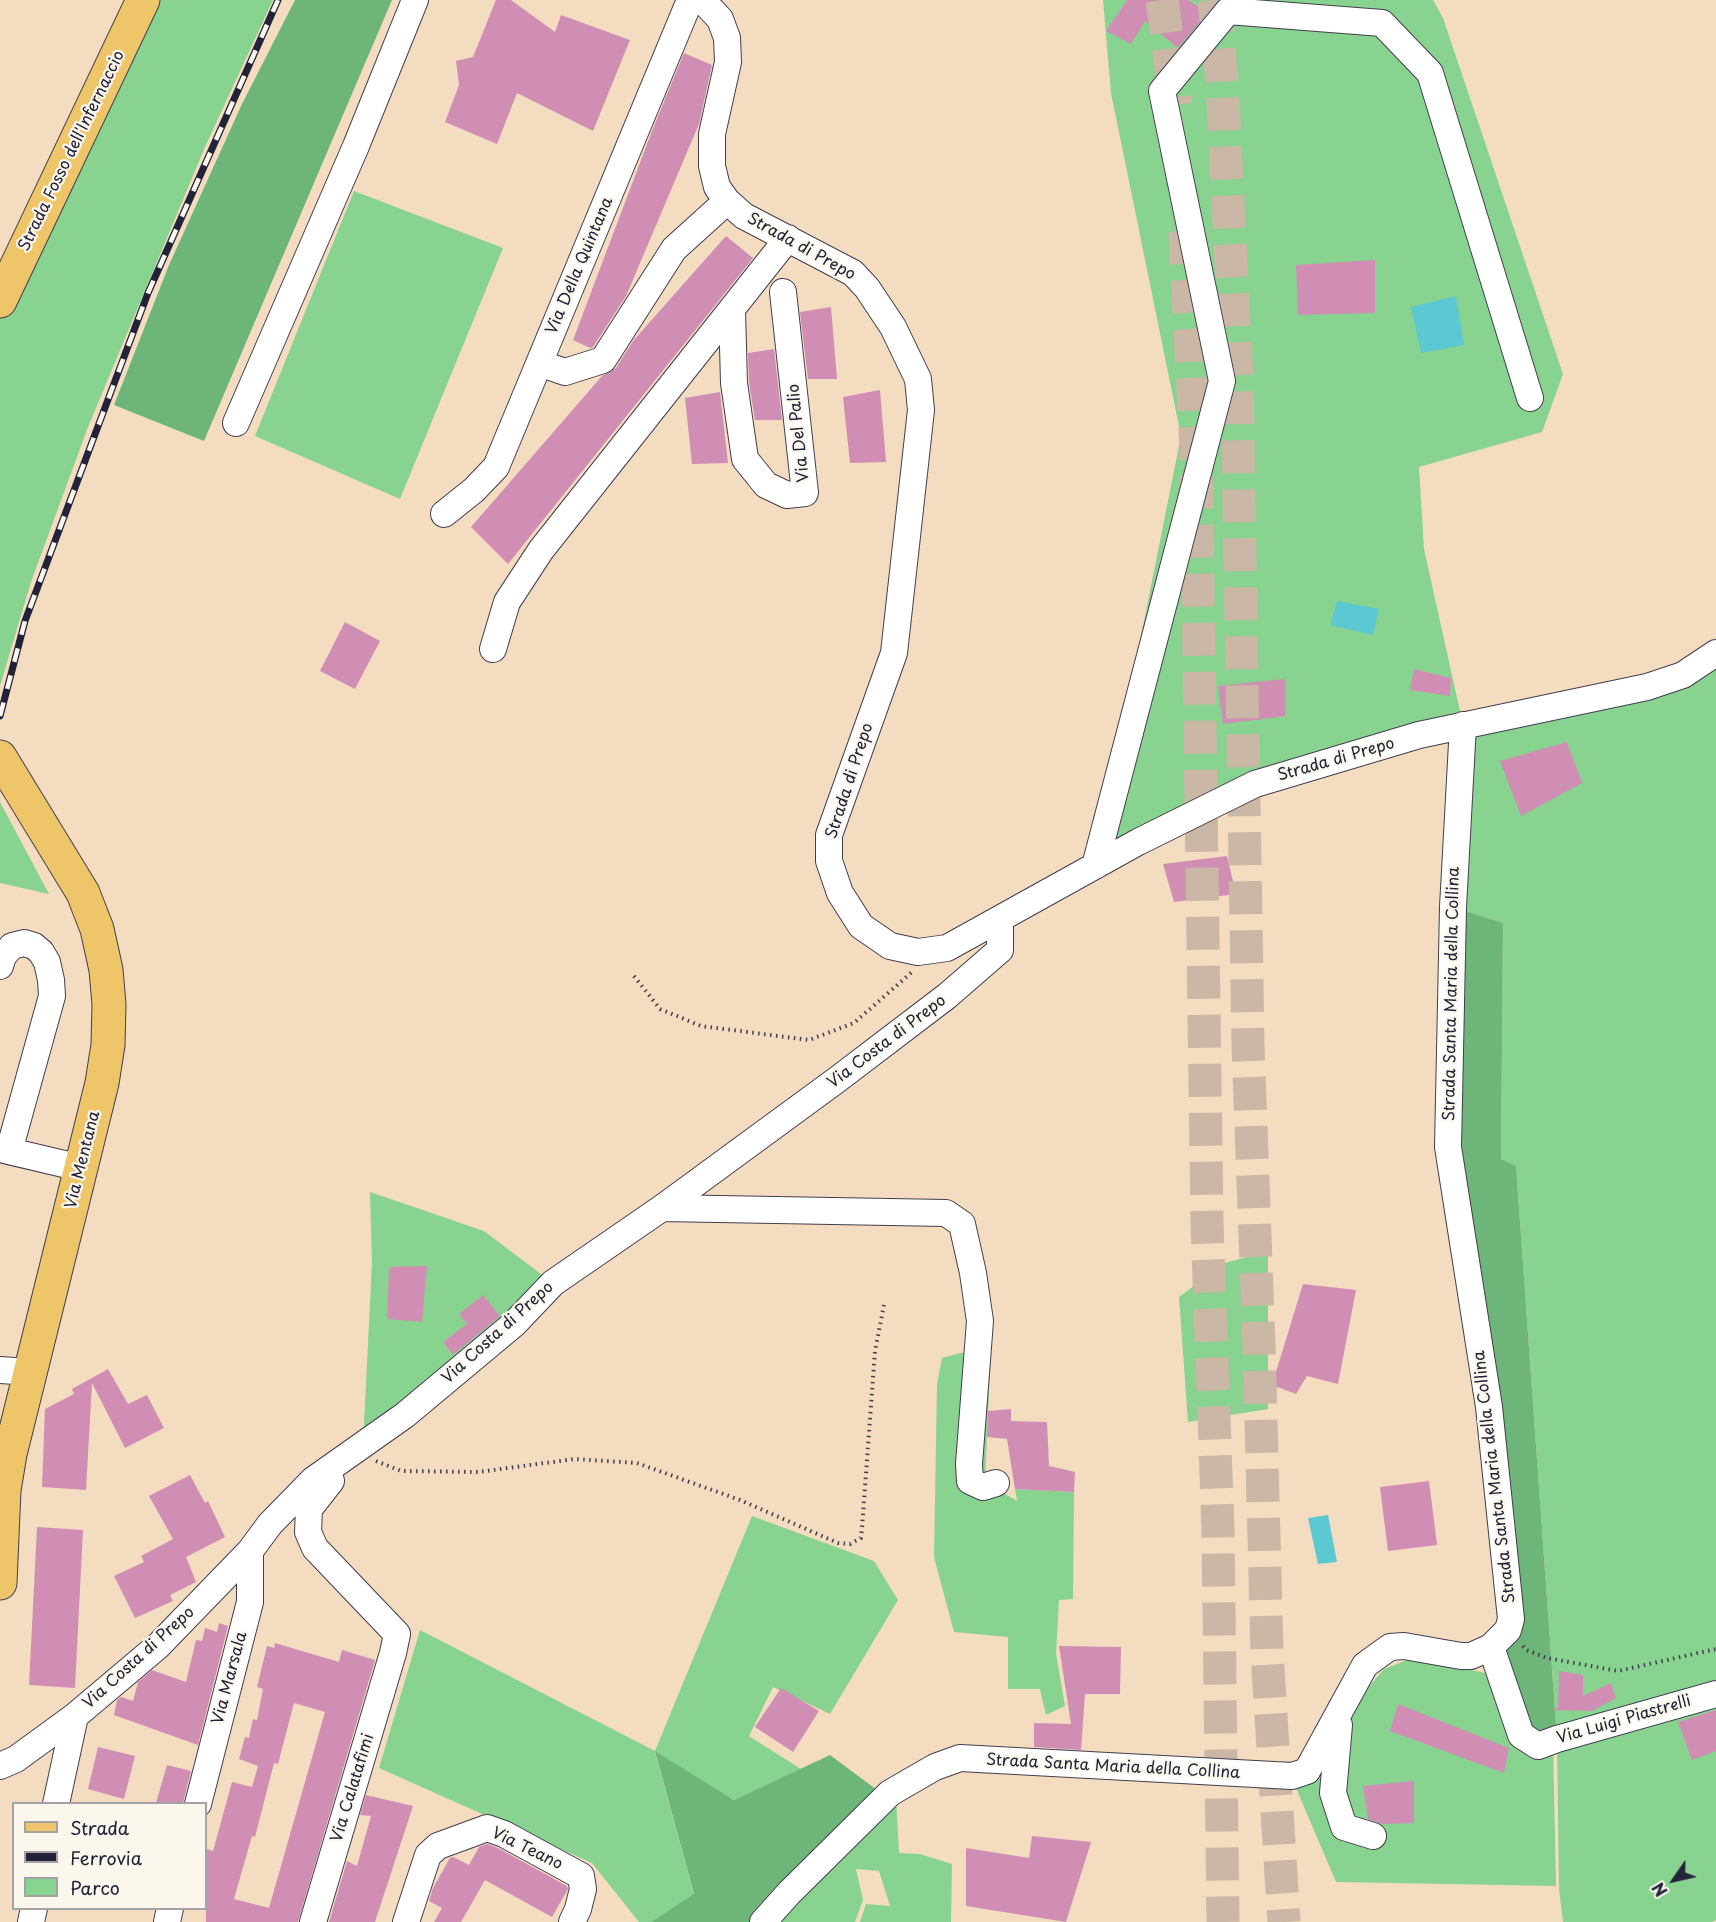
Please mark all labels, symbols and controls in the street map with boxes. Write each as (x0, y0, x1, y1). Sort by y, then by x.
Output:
street label: Strada Fosso dell'Infernaccio (15, 48, 129, 254)
street label: Via Della Quintana (542, 195, 618, 337)
street label: Strada di Prepo (744, 209, 858, 285)
street label: Via Del Palio (784, 383, 814, 483)
street label: Strada di Prepo (822, 721, 878, 841)
street label: Strada di Prepo (1275, 734, 1397, 786)
street label: Strada Santa Maria della Collina (1440, 867, 1464, 1121)
street label: Via Costa di Prepo (824, 991, 950, 1093)
street label: Via Mentana (62, 1109, 104, 1211)
street label: Via Costa di Prepo (438, 1278, 558, 1388)
street label: Strada Santa Maria della Collina (1470, 1350, 1520, 1604)
street label: Via Costa di Prepo (79, 1603, 199, 1713)
street label: Via Marsala (208, 1630, 252, 1726)
street label: Via Luigi Piastrelli (1555, 1692, 1693, 1748)
street label: Via Calatafimi (327, 1731, 379, 1845)
street label: Strada Santa Maria della Collina (985, 1751, 1241, 1783)
legend (12, 1802, 207, 1910)
text: Strada (70, 1814, 129, 1841)
street label: Via Teano (488, 1824, 566, 1874)
text: Ferrovia (70, 1844, 142, 1871)
north arrow (1644, 1850, 1704, 1910)
text: Parco (70, 1874, 120, 1901)
text: N (1646, 1878, 1673, 1902)

